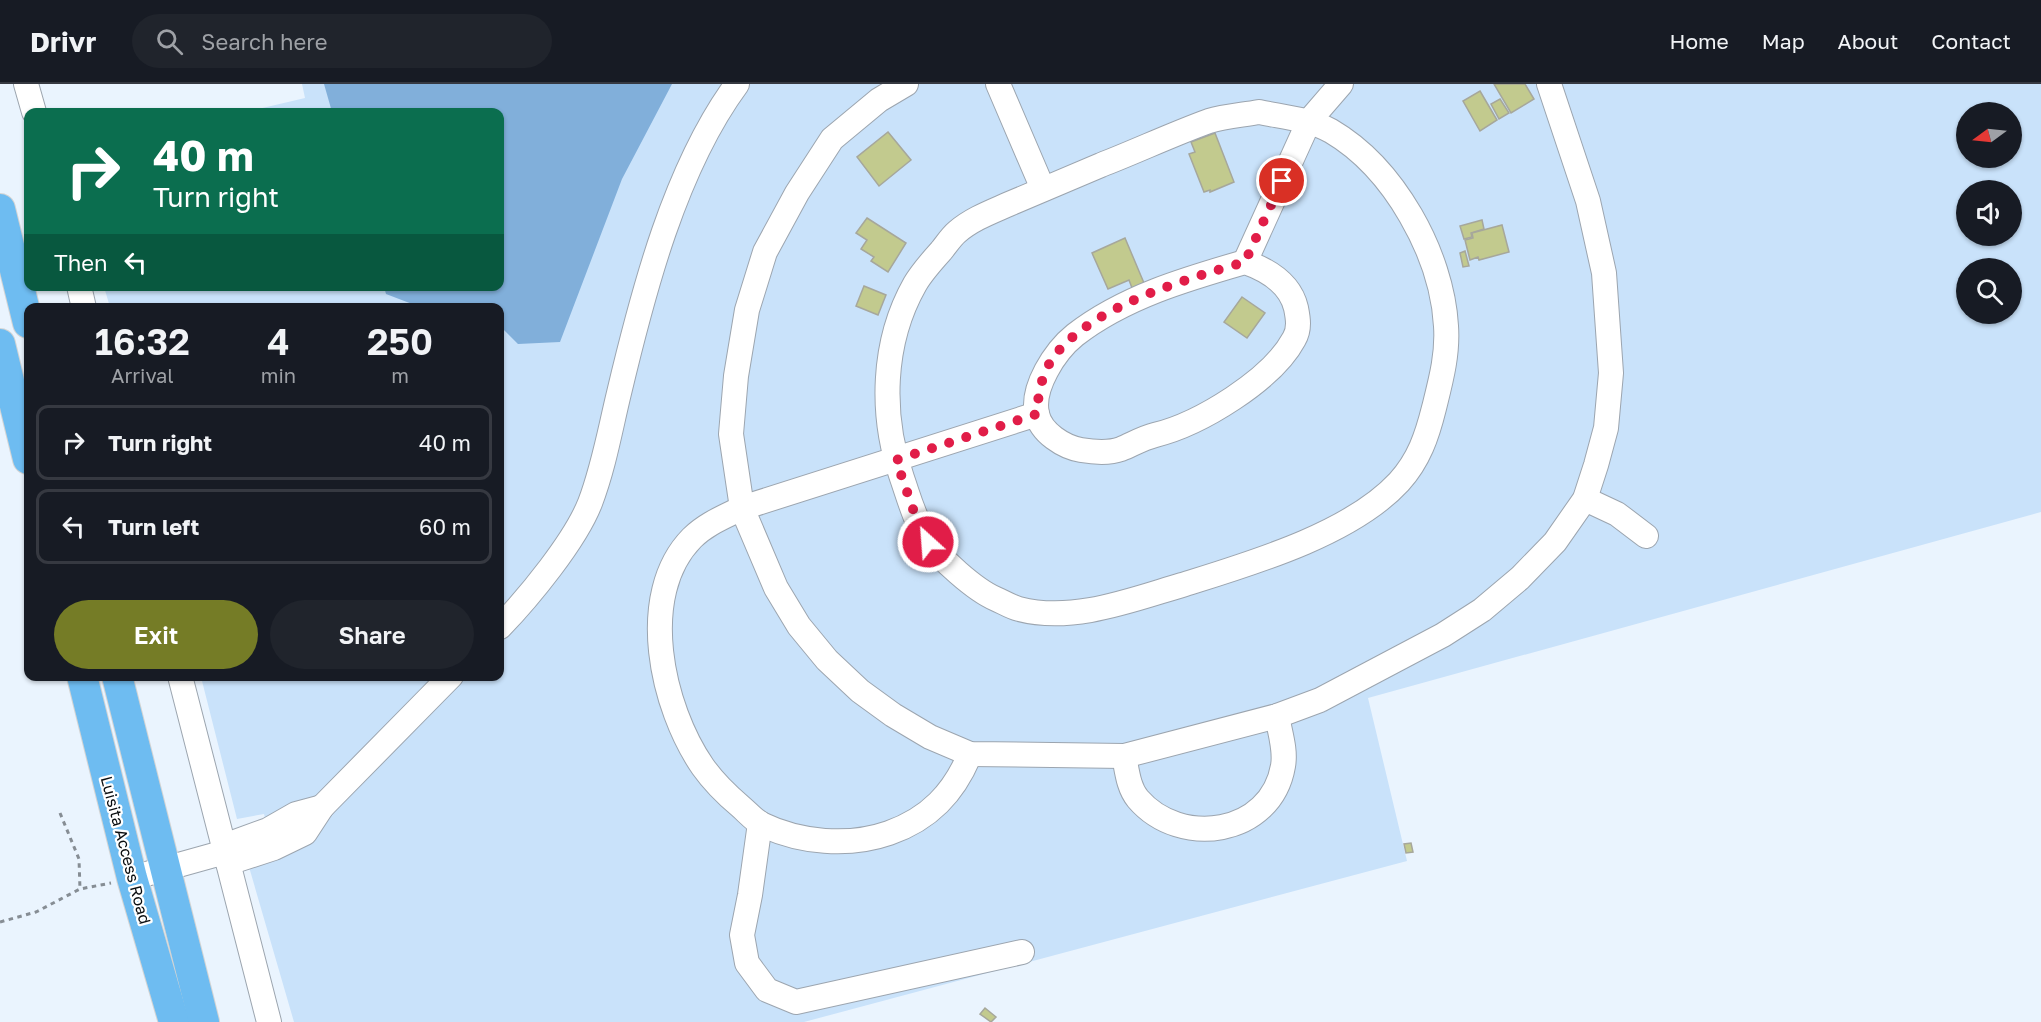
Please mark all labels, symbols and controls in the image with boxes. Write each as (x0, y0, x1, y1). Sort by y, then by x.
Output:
search box (132, 14, 552, 68)
text: Drivr (30, 25, 96, 58)
icon: search (153, 25, 186, 58)
text: Search here (201, 28, 327, 55)
text: Home (1669, 28, 1729, 54)
text: Map (1762, 28, 1805, 54)
text: About (1838, 28, 1898, 54)
text: Contact (1931, 28, 2011, 54)
north arrow (1956, 102, 2022, 168)
map controls (1956, 102, 2022, 324)
text: 40 m (153, 130, 254, 180)
icon: right (54, 132, 132, 210)
pin (1256, 155, 1307, 206)
icon: arrive (1265, 164, 1298, 197)
button: sound (1956, 180, 2022, 246)
text: Turn right (153, 181, 279, 213)
icon: left (119, 246, 152, 279)
text: Then (54, 249, 107, 276)
button: search (1956, 258, 2022, 324)
text: 16:32 (95, 320, 190, 363)
text: 4 (267, 320, 290, 363)
text: 250 (367, 320, 433, 363)
text: Arrival (111, 363, 174, 387)
text: min (261, 363, 296, 387)
text: m (391, 363, 409, 387)
icon: right (57, 426, 90, 459)
text: Turn right (108, 429, 212, 456)
text: 40 m (419, 429, 471, 456)
icon: left (57, 510, 90, 543)
position arrow (896, 510, 960, 574)
text: Turn left (108, 513, 199, 540)
text: 60 m (419, 513, 471, 540)
button: Exit (54, 600, 258, 669)
button: Share (270, 600, 474, 669)
street label: Luisita Access Road (97, 774, 155, 926)

